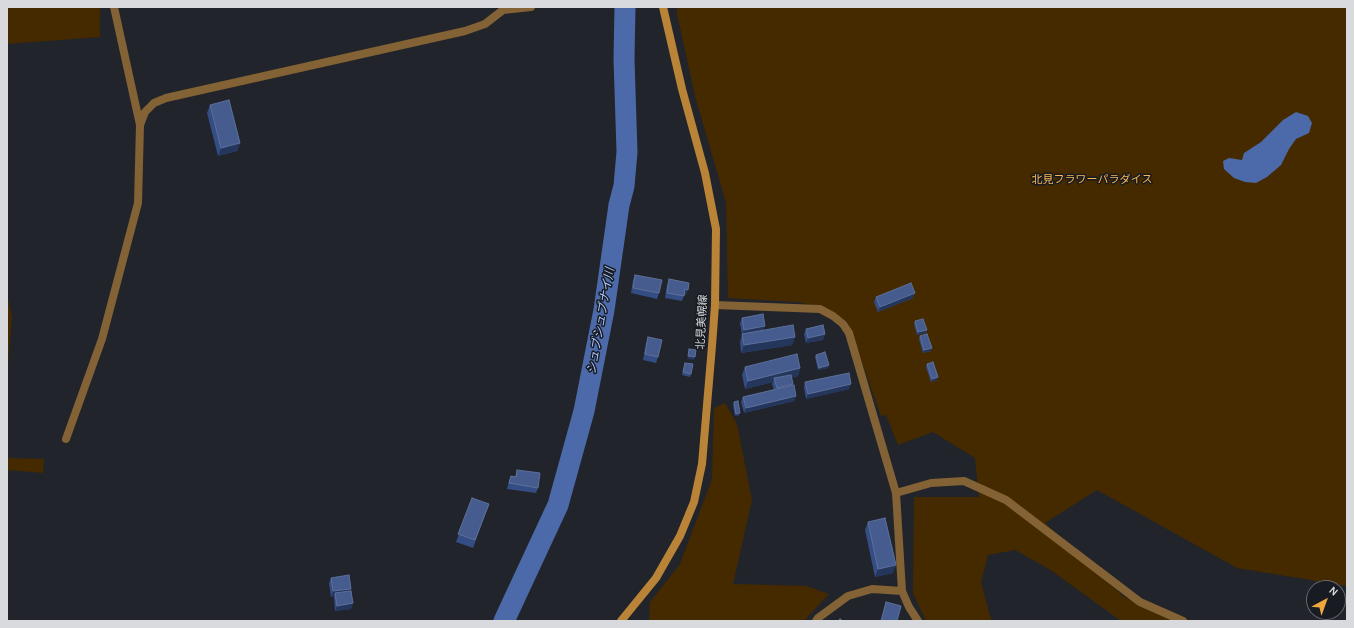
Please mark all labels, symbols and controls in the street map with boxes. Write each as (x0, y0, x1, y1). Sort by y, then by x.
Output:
park label: 北見フラワーパラダイス (1032, 173, 1152, 187)
water label: シュブシュブナイ川 (585, 267, 617, 375)
street label: 北見美幌線 (694, 294, 710, 350)
north arrow (1306, 580, 1346, 620)
text: N (1326, 584, 1341, 599)

